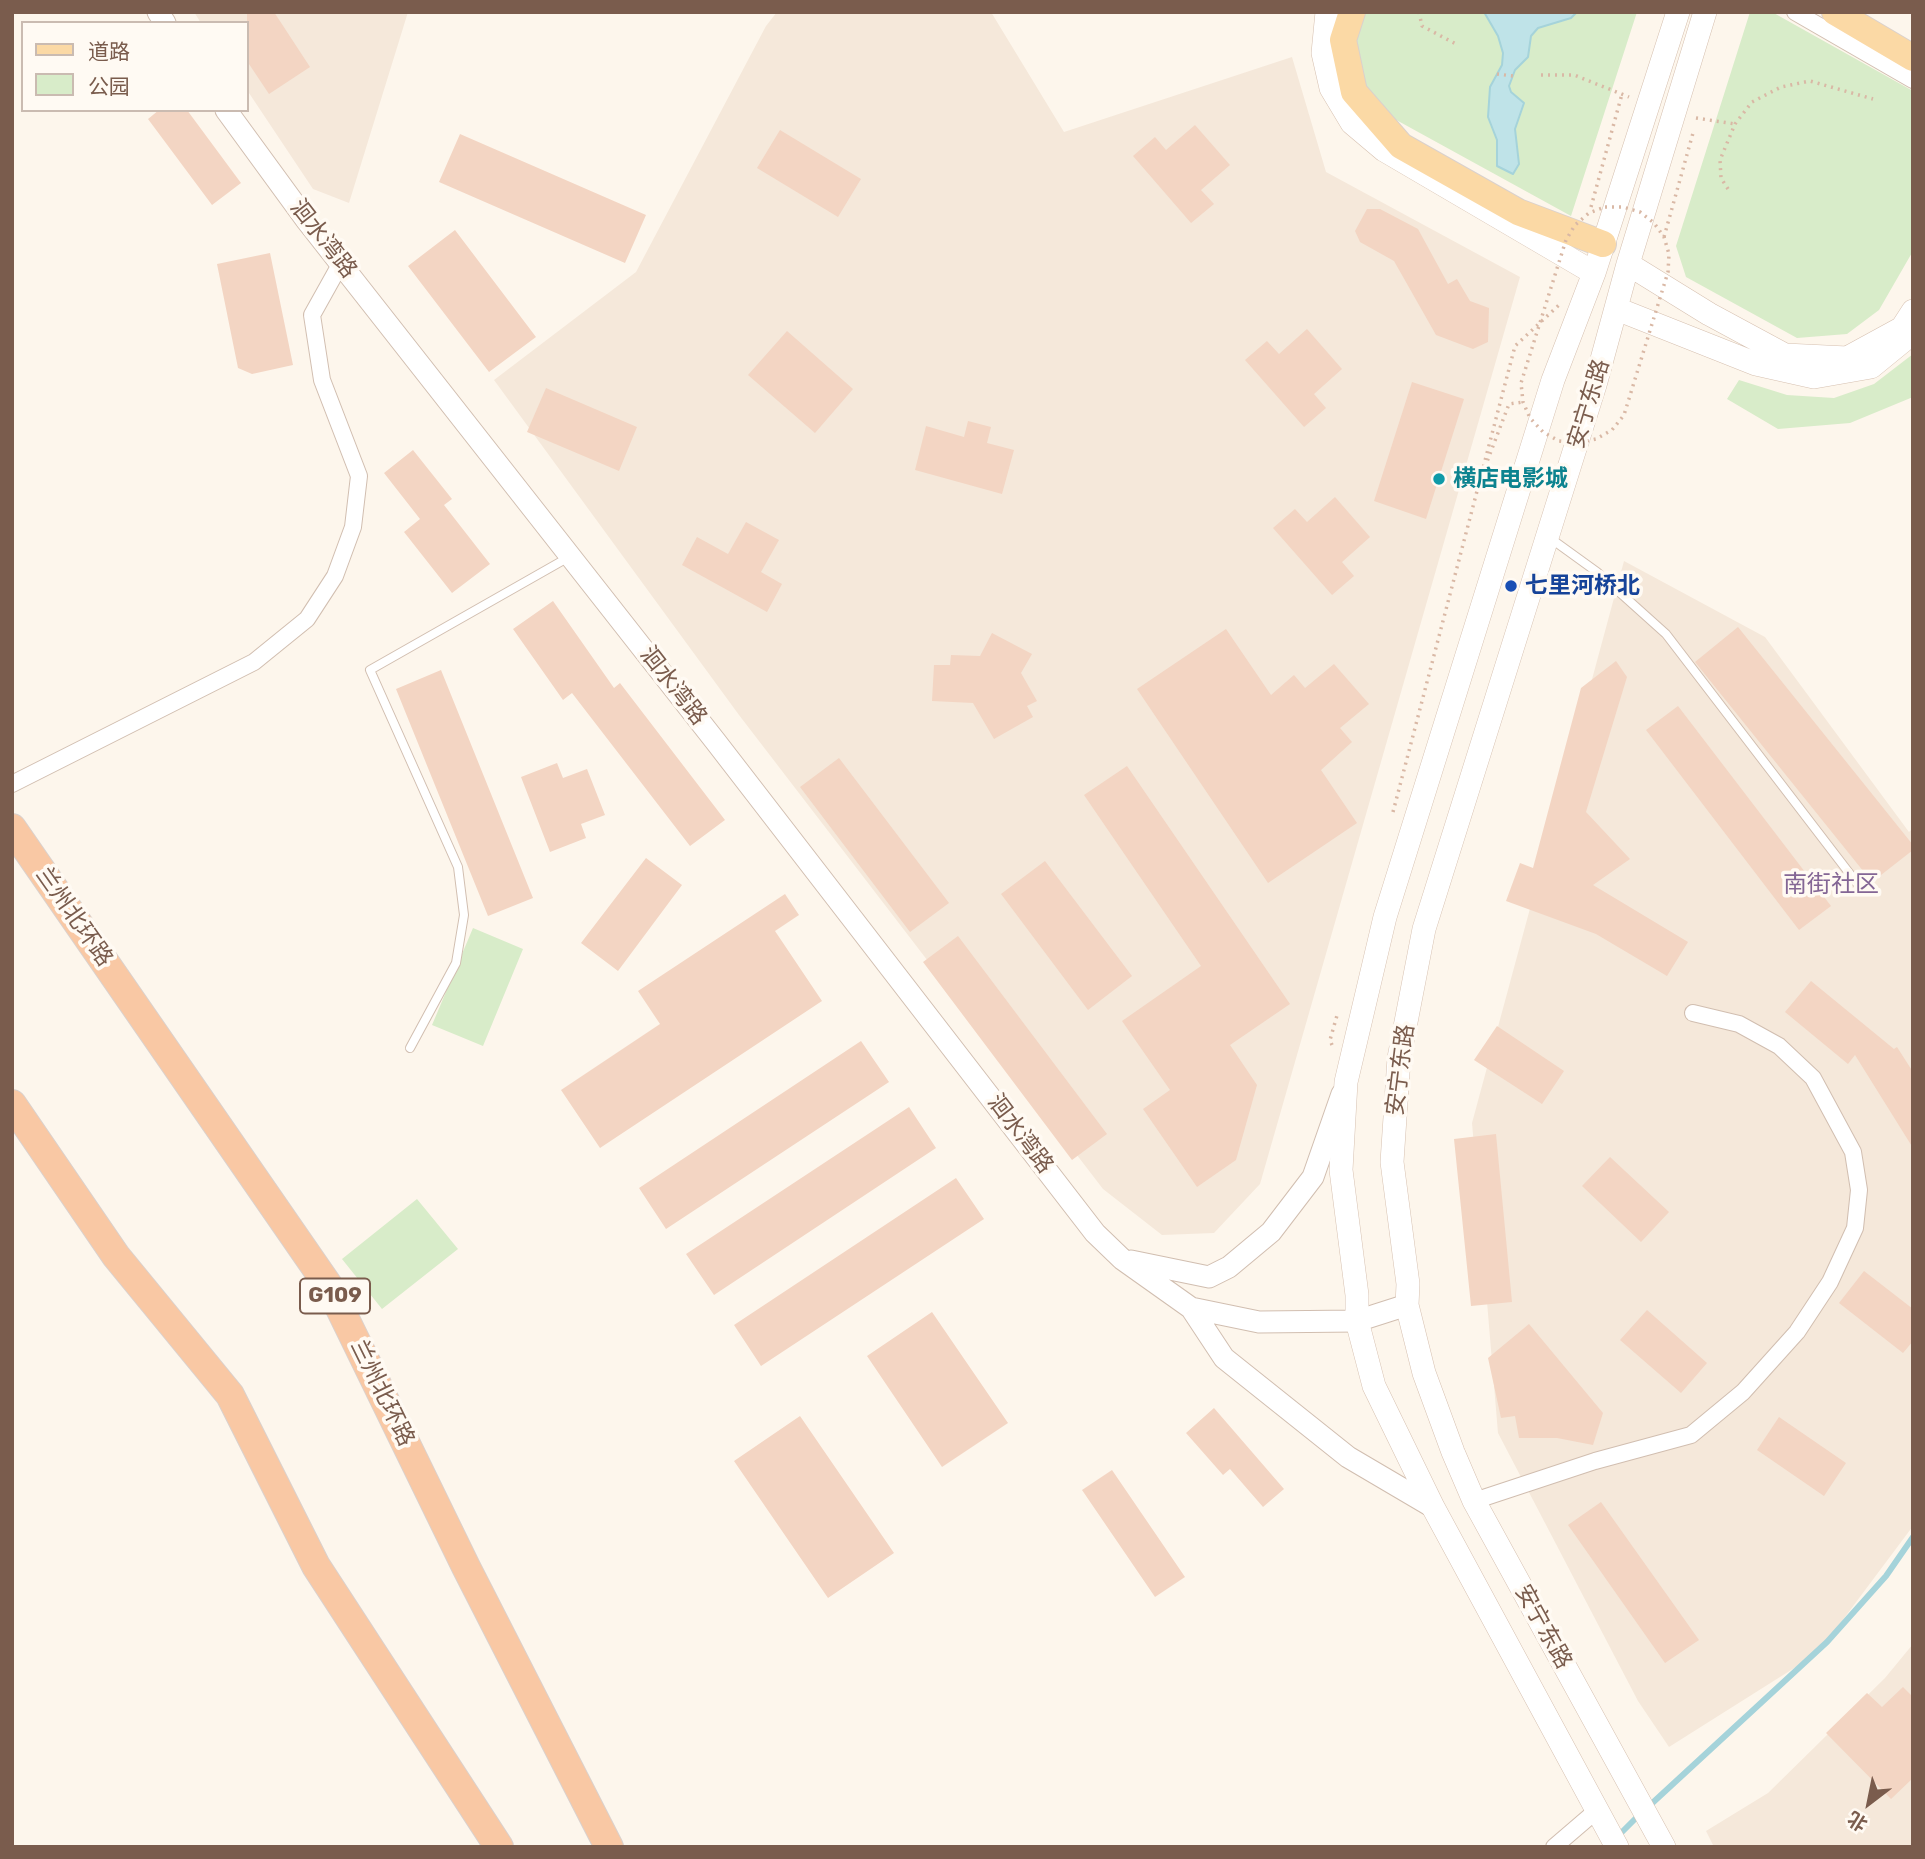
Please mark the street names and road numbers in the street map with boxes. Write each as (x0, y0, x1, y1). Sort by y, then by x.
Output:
street label: 洄水湾路 (284, 194, 362, 284)
street label: 安宁东路 (1562, 356, 1616, 452)
street label: 洄水湾路 (634, 641, 712, 731)
street label: 兰州北环路 (30, 862, 118, 972)
street label: 安宁东路 (1382, 1023, 1420, 1117)
street label: 洄水湾路 (981, 1089, 1059, 1179)
road number: G109 (300, 1278, 370, 1314)
street label: 兰州北环路 (344, 1335, 420, 1451)
street label: 安宁东路 (1509, 1580, 1577, 1674)

